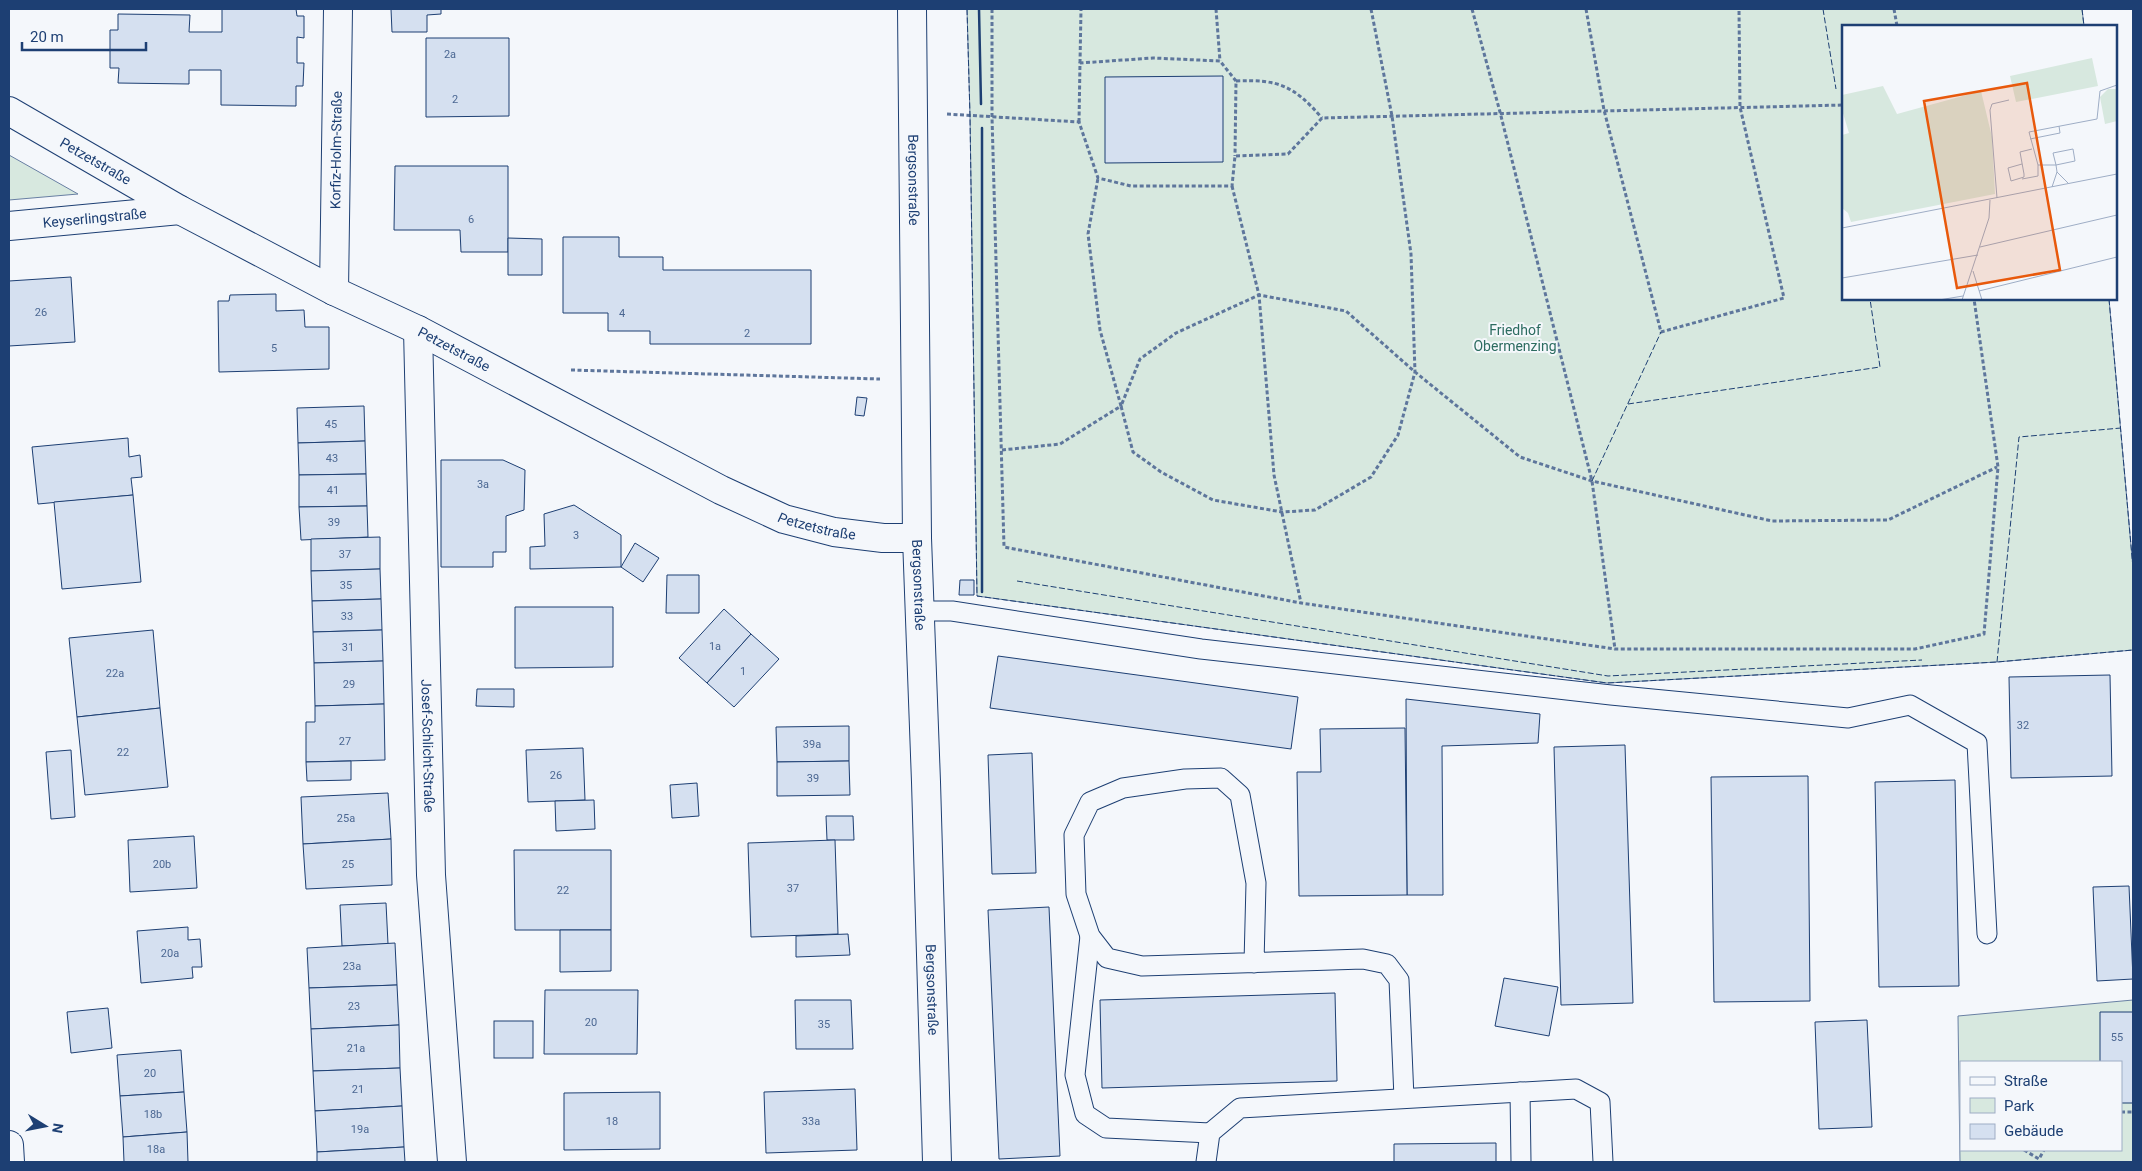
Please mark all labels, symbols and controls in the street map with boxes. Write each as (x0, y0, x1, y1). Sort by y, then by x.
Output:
scale bar (22, 20, 146, 52)
inset map (1842, 25, 2117, 300)
text: 20 m (30, 28, 64, 46)
house number: 2a (444, 48, 456, 61)
street label: Korfiz-Holm-Straße (327, 91, 345, 209)
house number: 2 (452, 93, 458, 106)
street label: Petzetstraße (57, 134, 134, 188)
street label: Bergsonstraße (905, 134, 922, 226)
street label: Keyserlingstraße (42, 205, 147, 231)
house number: 6 (468, 213, 474, 226)
house number: 26 (35, 306, 47, 319)
house number: 4 (619, 307, 625, 320)
park label: Friedhof Obermenzing (1473, 322, 1557, 354)
street label: Petzetstraße (415, 323, 493, 375)
house number: 2 (744, 327, 750, 340)
house number: 5 (271, 342, 277, 355)
house number: 45 (325, 418, 337, 431)
house number: 43 (326, 452, 338, 465)
house number: 3a (477, 478, 489, 491)
house number: 41 (327, 484, 339, 497)
street label: Petzetstraße (775, 509, 857, 543)
house number: 39 (328, 516, 340, 529)
house number: 3 (573, 529, 579, 542)
street label: Bergsonstraße (909, 539, 928, 631)
house number: 37 (339, 548, 351, 561)
house number: 35 (340, 579, 352, 592)
house number: 33 (341, 610, 353, 623)
house number: 1a (709, 640, 721, 653)
house number: 31 (342, 641, 354, 654)
house number: 1 (740, 665, 746, 678)
house number: 22a (106, 667, 124, 680)
house number: 29 (343, 678, 355, 691)
street label: Josef-Schlicht-Straße (418, 679, 438, 813)
house number: 32 (2017, 719, 2029, 732)
house number: 27 (339, 735, 351, 748)
house number: 39a (803, 738, 821, 751)
house number: 22 (117, 746, 129, 759)
house number: 26 (550, 769, 562, 782)
house number: 39 (807, 772, 819, 785)
house number: 25a (337, 812, 355, 825)
house number: 20b (153, 858, 171, 871)
house number: 25 (342, 858, 354, 871)
house number: 37 (787, 882, 799, 895)
house number: 22 (557, 884, 569, 897)
street label: Bergsonstraße (923, 944, 941, 1036)
house number: 20a (161, 947, 179, 960)
house number: 23a (343, 960, 361, 973)
house number: 23 (348, 1000, 360, 1013)
house number: 20 (585, 1016, 597, 1029)
house number: 35 (818, 1018, 830, 1031)
house number: 55 (2111, 1031, 2123, 1044)
house number: 21a (347, 1042, 365, 1055)
legend (1960, 1061, 2122, 1151)
house number: 20 (144, 1067, 156, 1080)
text: Straße (2004, 1072, 2048, 1090)
house number: 21 (352, 1083, 364, 1096)
text: Park (2004, 1097, 2035, 1115)
north arrow (20, 1101, 70, 1151)
house number: 18b (144, 1108, 162, 1121)
house number: 18 (606, 1115, 618, 1128)
house number: 33a (802, 1115, 820, 1128)
text: N (49, 1122, 67, 1135)
text: Gebäude (2004, 1122, 2063, 1140)
house number: 19a (351, 1123, 369, 1136)
house number: 18a (147, 1143, 165, 1156)

